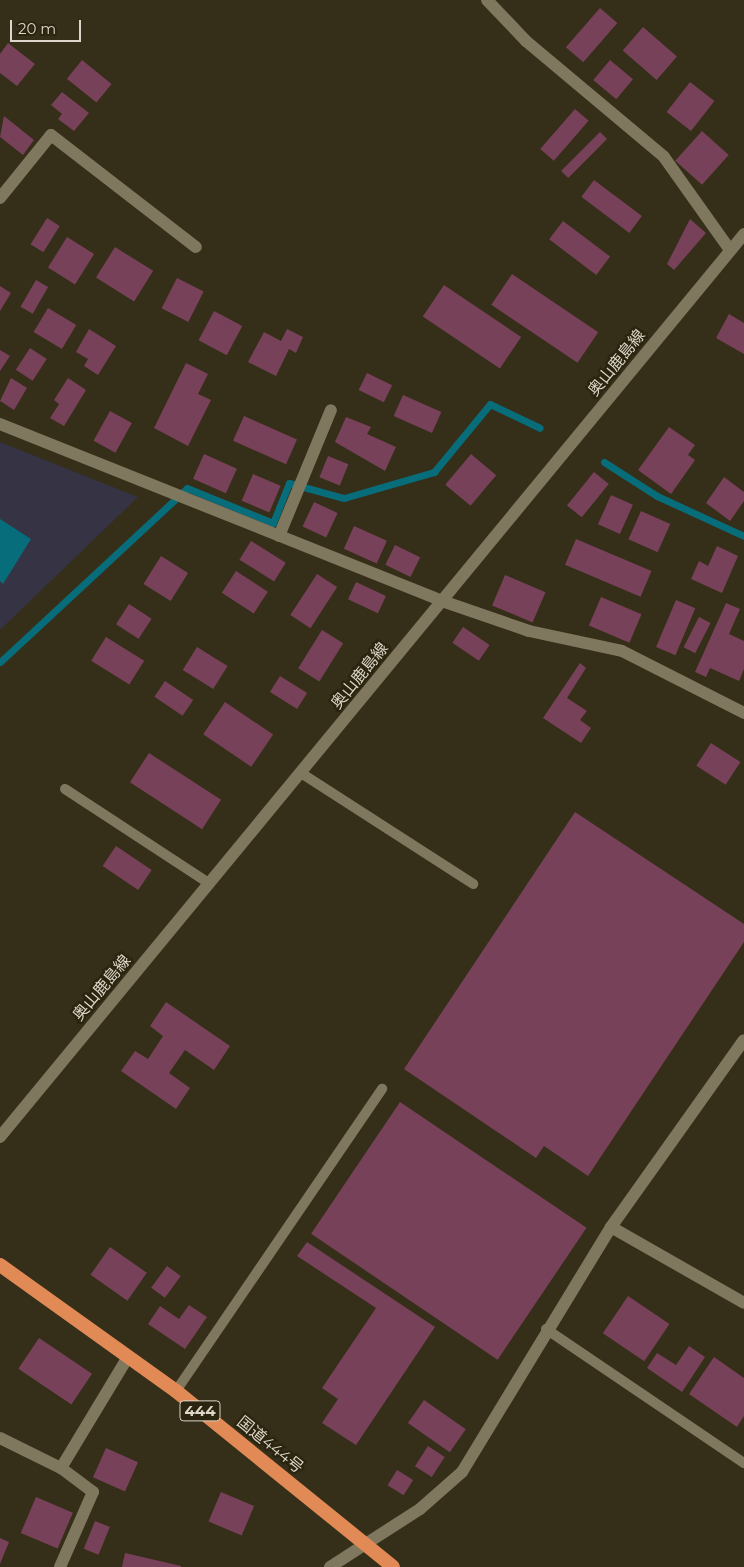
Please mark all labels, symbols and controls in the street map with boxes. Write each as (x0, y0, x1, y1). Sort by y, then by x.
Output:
scale bar (12, 10, 84, 42)
text: 20 m (18, 19, 56, 38)
street label: 奥山鹿島線 (584, 326, 650, 400)
street label: 奥山鹿島線 (327, 639, 393, 713)
street label: 奥山鹿島線 (69, 951, 135, 1025)
road number: 444 (179, 1398, 221, 1424)
street label: 国道444号 (233, 1412, 307, 1478)

